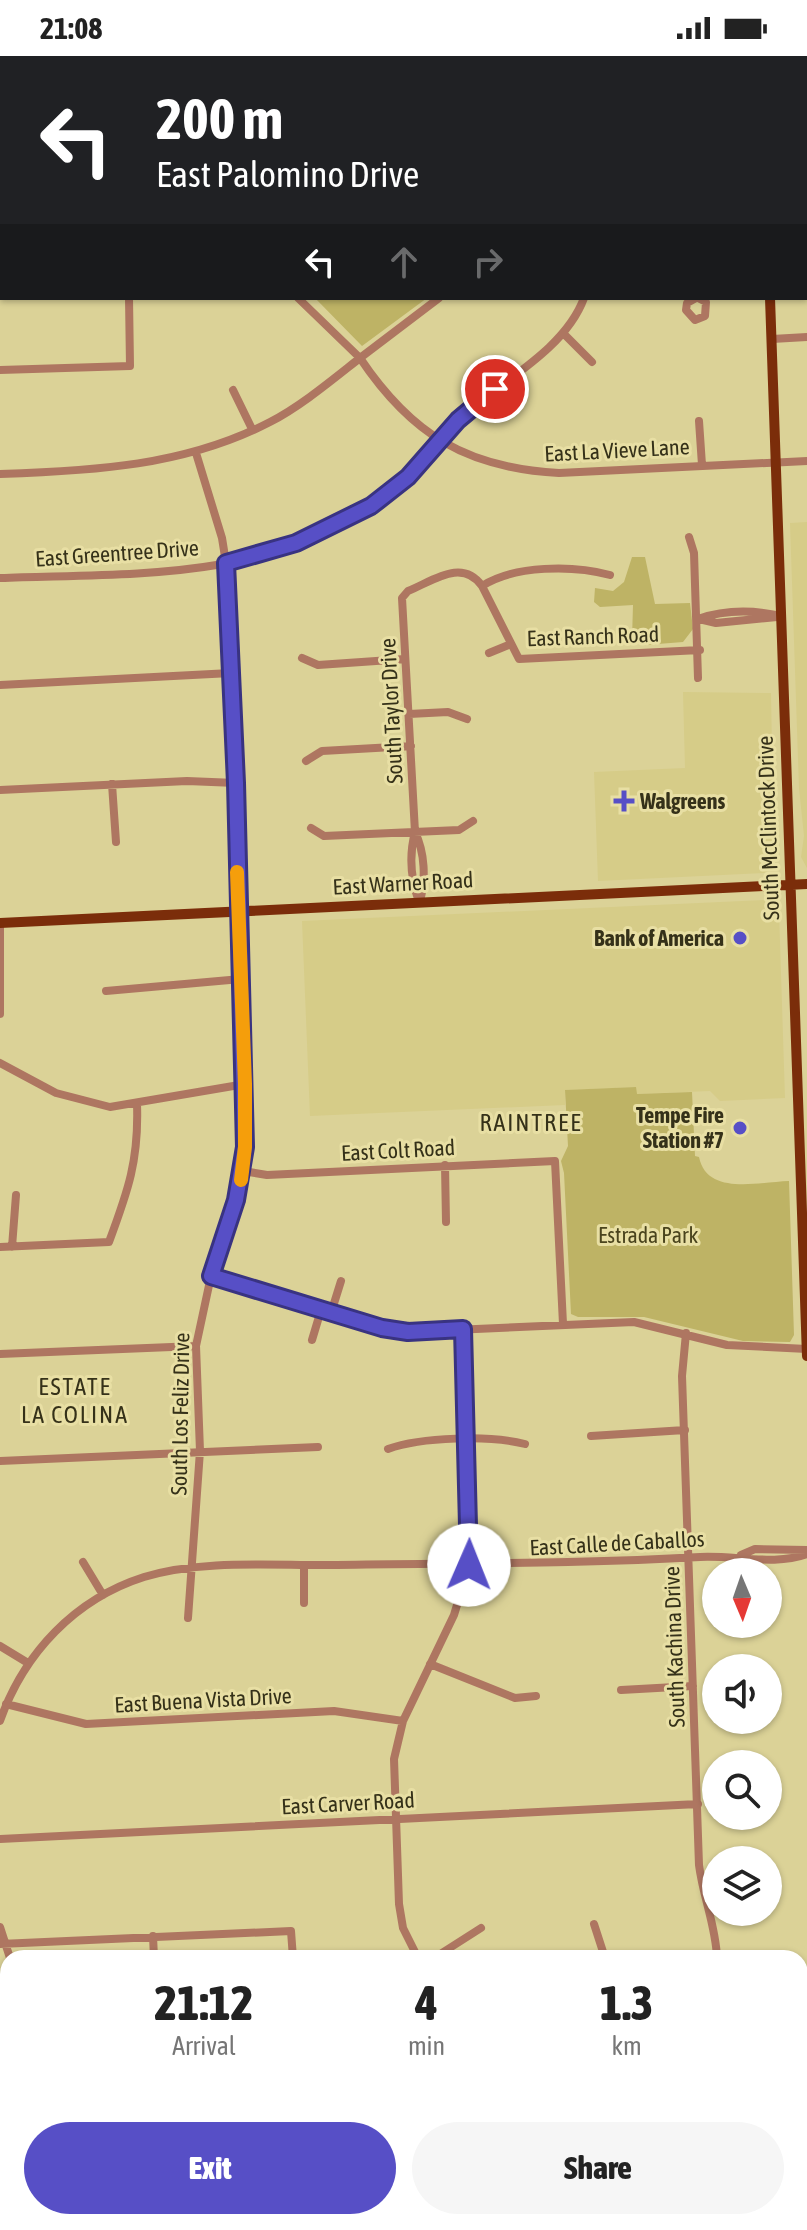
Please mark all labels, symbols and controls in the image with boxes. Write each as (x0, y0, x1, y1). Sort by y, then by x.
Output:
text: 21:08 (40, 11, 102, 45)
text: 200 m (156, 87, 283, 151)
icon: left (24, 88, 128, 192)
text: East Palomino Drive (156, 153, 419, 195)
icon: left (298, 240, 342, 284)
icon: ahead (382, 240, 426, 284)
icon: right (466, 240, 510, 284)
pin (461, 355, 529, 423)
icon: arrive (473, 367, 517, 411)
street label: East La Vieve Lane (544, 433, 690, 467)
street label: East Greentree Drive (34, 534, 200, 572)
street label: East Ranch Road (526, 621, 660, 651)
street label: South Taylor Drive (374, 638, 408, 784)
street label: South McClintock Drive (752, 735, 784, 921)
place label: Walgreens (639, 788, 726, 814)
marker: Walgreens (615, 792, 633, 810)
street label: East Warner Road (332, 866, 474, 900)
place label: Bank of America (594, 925, 724, 951)
marker: Bank of America (731, 929, 749, 947)
place label: Tempe Fire Station #7 (636, 1102, 724, 1153)
district label: RAINTREE (479, 1109, 583, 1136)
marker: Tempe Fire Station #7 (731, 1119, 749, 1137)
street label: East Colt Road (340, 1134, 456, 1166)
park label: Estrada Park (598, 1222, 698, 1248)
street label: South Los Feliz Drive (166, 1332, 194, 1496)
district label: ESTATE LA COLINA (21, 1373, 129, 1428)
position arrow (427, 1523, 511, 1607)
street label: East Calle de Caballos (529, 1525, 705, 1561)
north arrow (702, 1558, 782, 1638)
map controls (702, 1558, 782, 1926)
street label: South Kachina Drive (658, 1566, 690, 1728)
button: sound (702, 1654, 782, 1734)
street label: East Buena Vista Drive (114, 1682, 292, 1718)
button: search (702, 1750, 782, 1830)
street label: East Carver Road (281, 1787, 415, 1819)
button: layers (702, 1846, 782, 1926)
text: 21:12 (155, 1975, 253, 2030)
text: 4 (415, 1975, 438, 2030)
text: 1.3 (600, 1975, 653, 2030)
text: Arrival (172, 2031, 236, 2061)
text: min (408, 2031, 445, 2061)
text: km (612, 2031, 642, 2061)
button: Exit (24, 2122, 396, 2214)
button: Share (412, 2122, 784, 2214)

